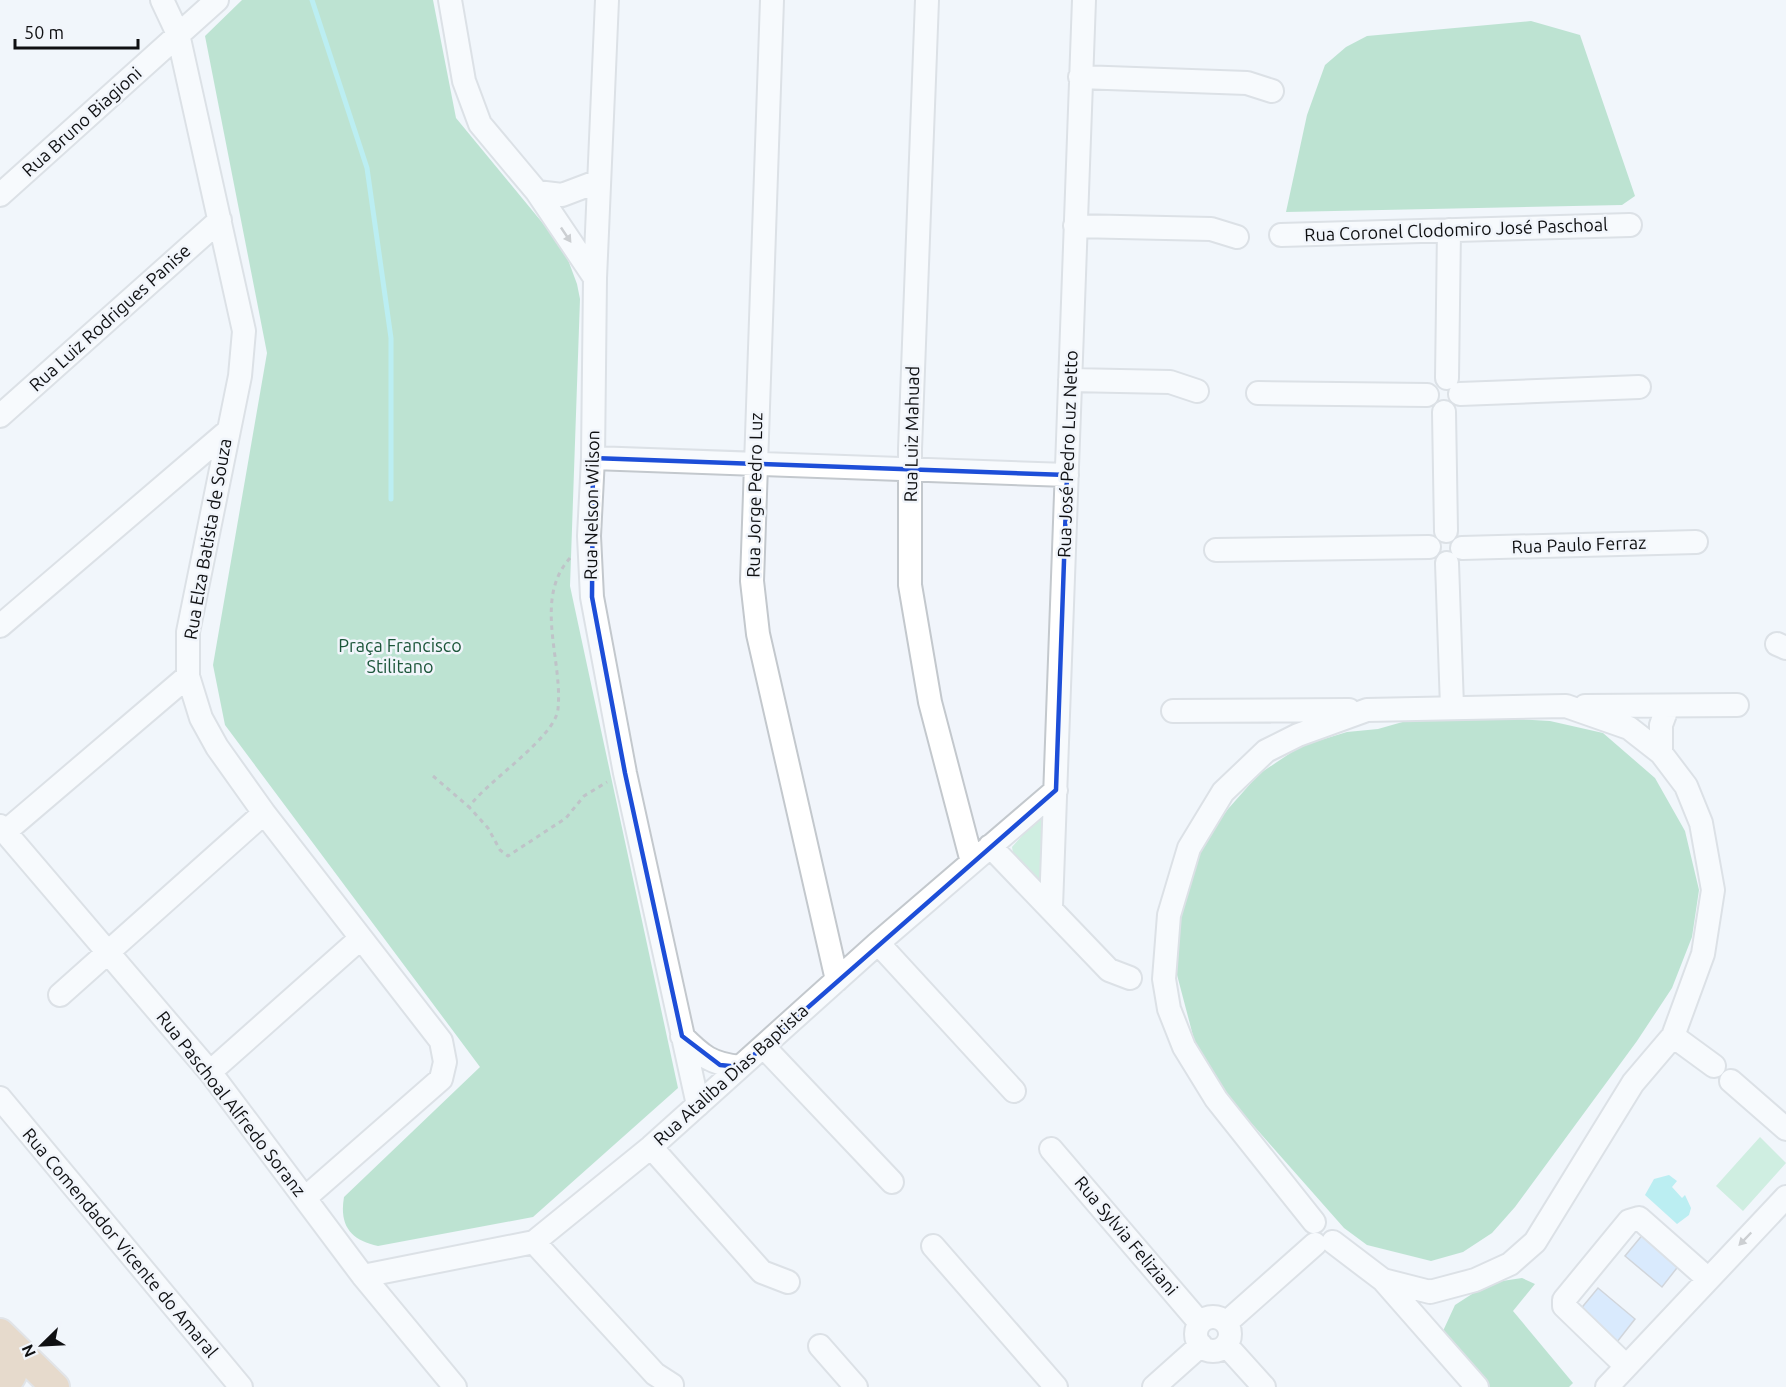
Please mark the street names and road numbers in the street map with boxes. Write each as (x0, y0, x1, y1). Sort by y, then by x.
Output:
street label: Rua Bruno Biagioni (18, 63, 145, 180)
street label: Rua Coronel Clodomiro José Paschoal (1304, 214, 1608, 244)
street label: Rua Luiz Rodrigues Panise (25, 240, 194, 395)
street label: Rua José Pedro Luz Netto (1053, 350, 1081, 558)
street label: Rua Luiz Mahuad (900, 366, 922, 502)
street label: Rua Jorge Pedro Luz (743, 412, 765, 578)
street label: Rua Nelson Wilson (580, 430, 602, 580)
street label: Rua Elza Batista de Souza (179, 437, 235, 641)
street label: Rua Paulo Ferraz (1511, 532, 1647, 556)
street label: Rua Ataliba Dias Baptista (649, 1000, 812, 1149)
street label: Rua Paschoal Alfredo Soranz (153, 1007, 310, 1200)
street label: Rua Comendador Vicente do Amaral (19, 1124, 223, 1361)
street label: Rua Sylvia Feliziani (1071, 1172, 1182, 1299)

